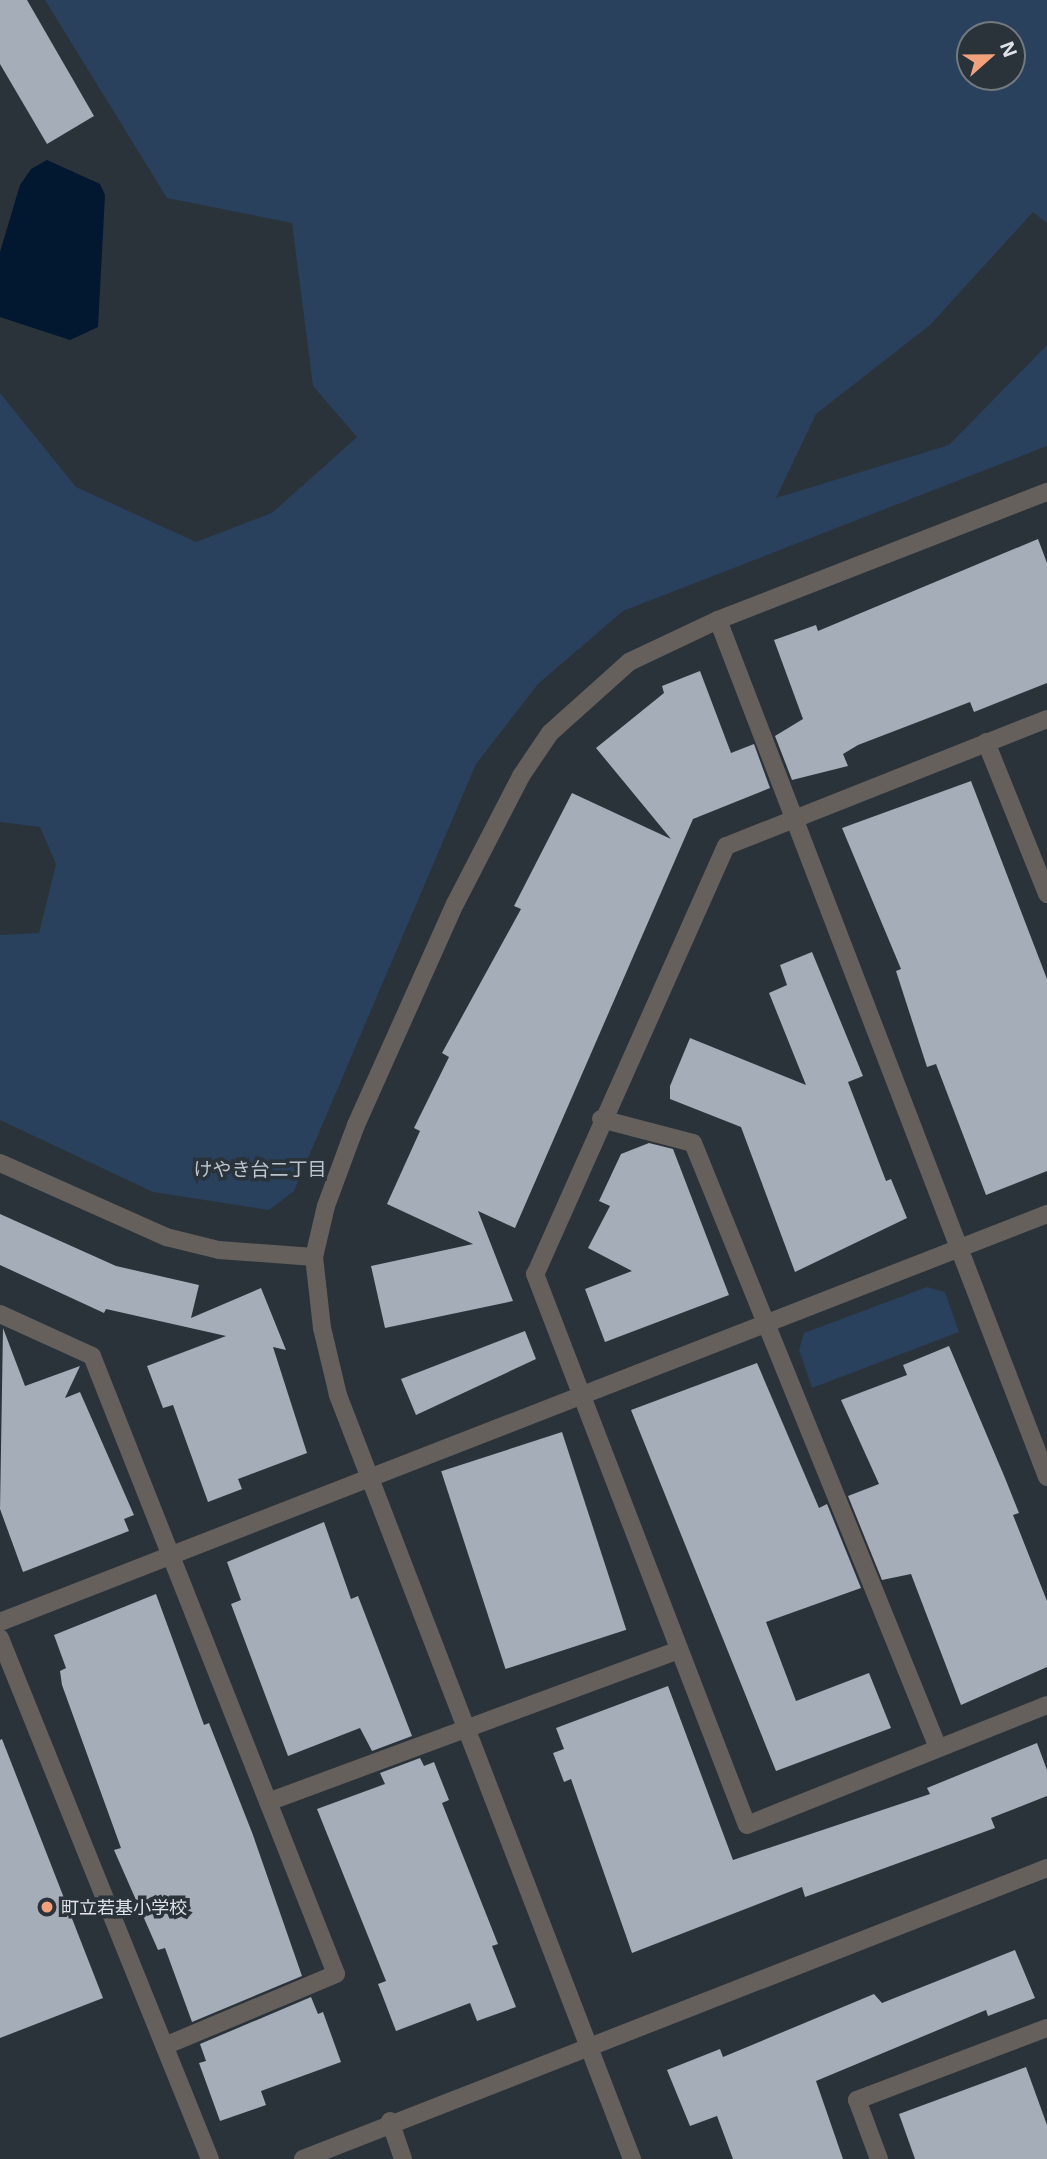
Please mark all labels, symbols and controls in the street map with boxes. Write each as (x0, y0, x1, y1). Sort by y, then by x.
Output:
north arrow (956, 21, 1026, 91)
text: N (994, 37, 1024, 61)
district label: けやき台二丁目 (194, 1159, 326, 1181)
place label: 町立若基小学校 (61, 1896, 187, 1918)
marker: 町立若基小学校 (39, 1899, 55, 1915)

